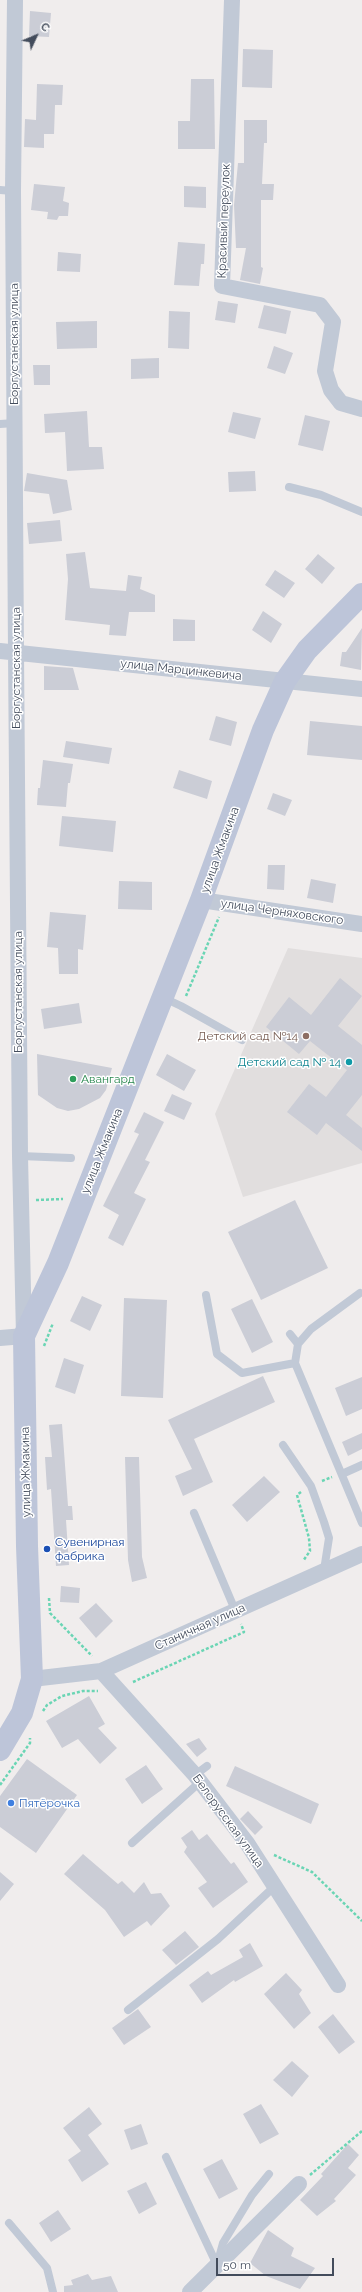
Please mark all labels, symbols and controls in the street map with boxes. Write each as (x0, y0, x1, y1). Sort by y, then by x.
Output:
north arrow (16, 16, 56, 56)
text: С (38, 20, 52, 35)
street label: Красивый переулок (215, 163, 233, 279)
street label: Боргустанская улица (7, 283, 21, 405)
street label: Боргустанская улица (9, 607, 23, 729)
street label: улица Марцинкевича (120, 656, 242, 684)
street label: улица Жмакина (198, 805, 242, 895)
street label: улица Черняховского (220, 896, 344, 928)
street label: Боргустанская улица (11, 931, 25, 1053)
place label: Детский сад №14 (198, 1029, 298, 1043)
marker: Детский сад №14 (301, 1031, 311, 1041)
place label: Детский сад № 14 (238, 1055, 341, 1069)
marker: Детский сад № 14 (344, 1057, 354, 1067)
place label: Авангард (81, 1072, 135, 1086)
marker: Авангард (68, 1074, 78, 1084)
street label: улица Жмакина (78, 1106, 126, 1196)
street label: улица Жмакина (18, 1427, 34, 1517)
place label: Сувенирная фабрика (55, 1535, 124, 1563)
marker: Сувенирная фабрика (42, 1544, 52, 1554)
street label: Станичная улица (153, 1601, 247, 1653)
street label: Белорусская улица (189, 1772, 267, 1870)
place label: Пятёрочка (19, 1796, 80, 1810)
marker: Пятёрочка (6, 1798, 16, 1808)
scale bar (218, 2250, 336, 2276)
text: 50 m (223, 2258, 251, 2272)

